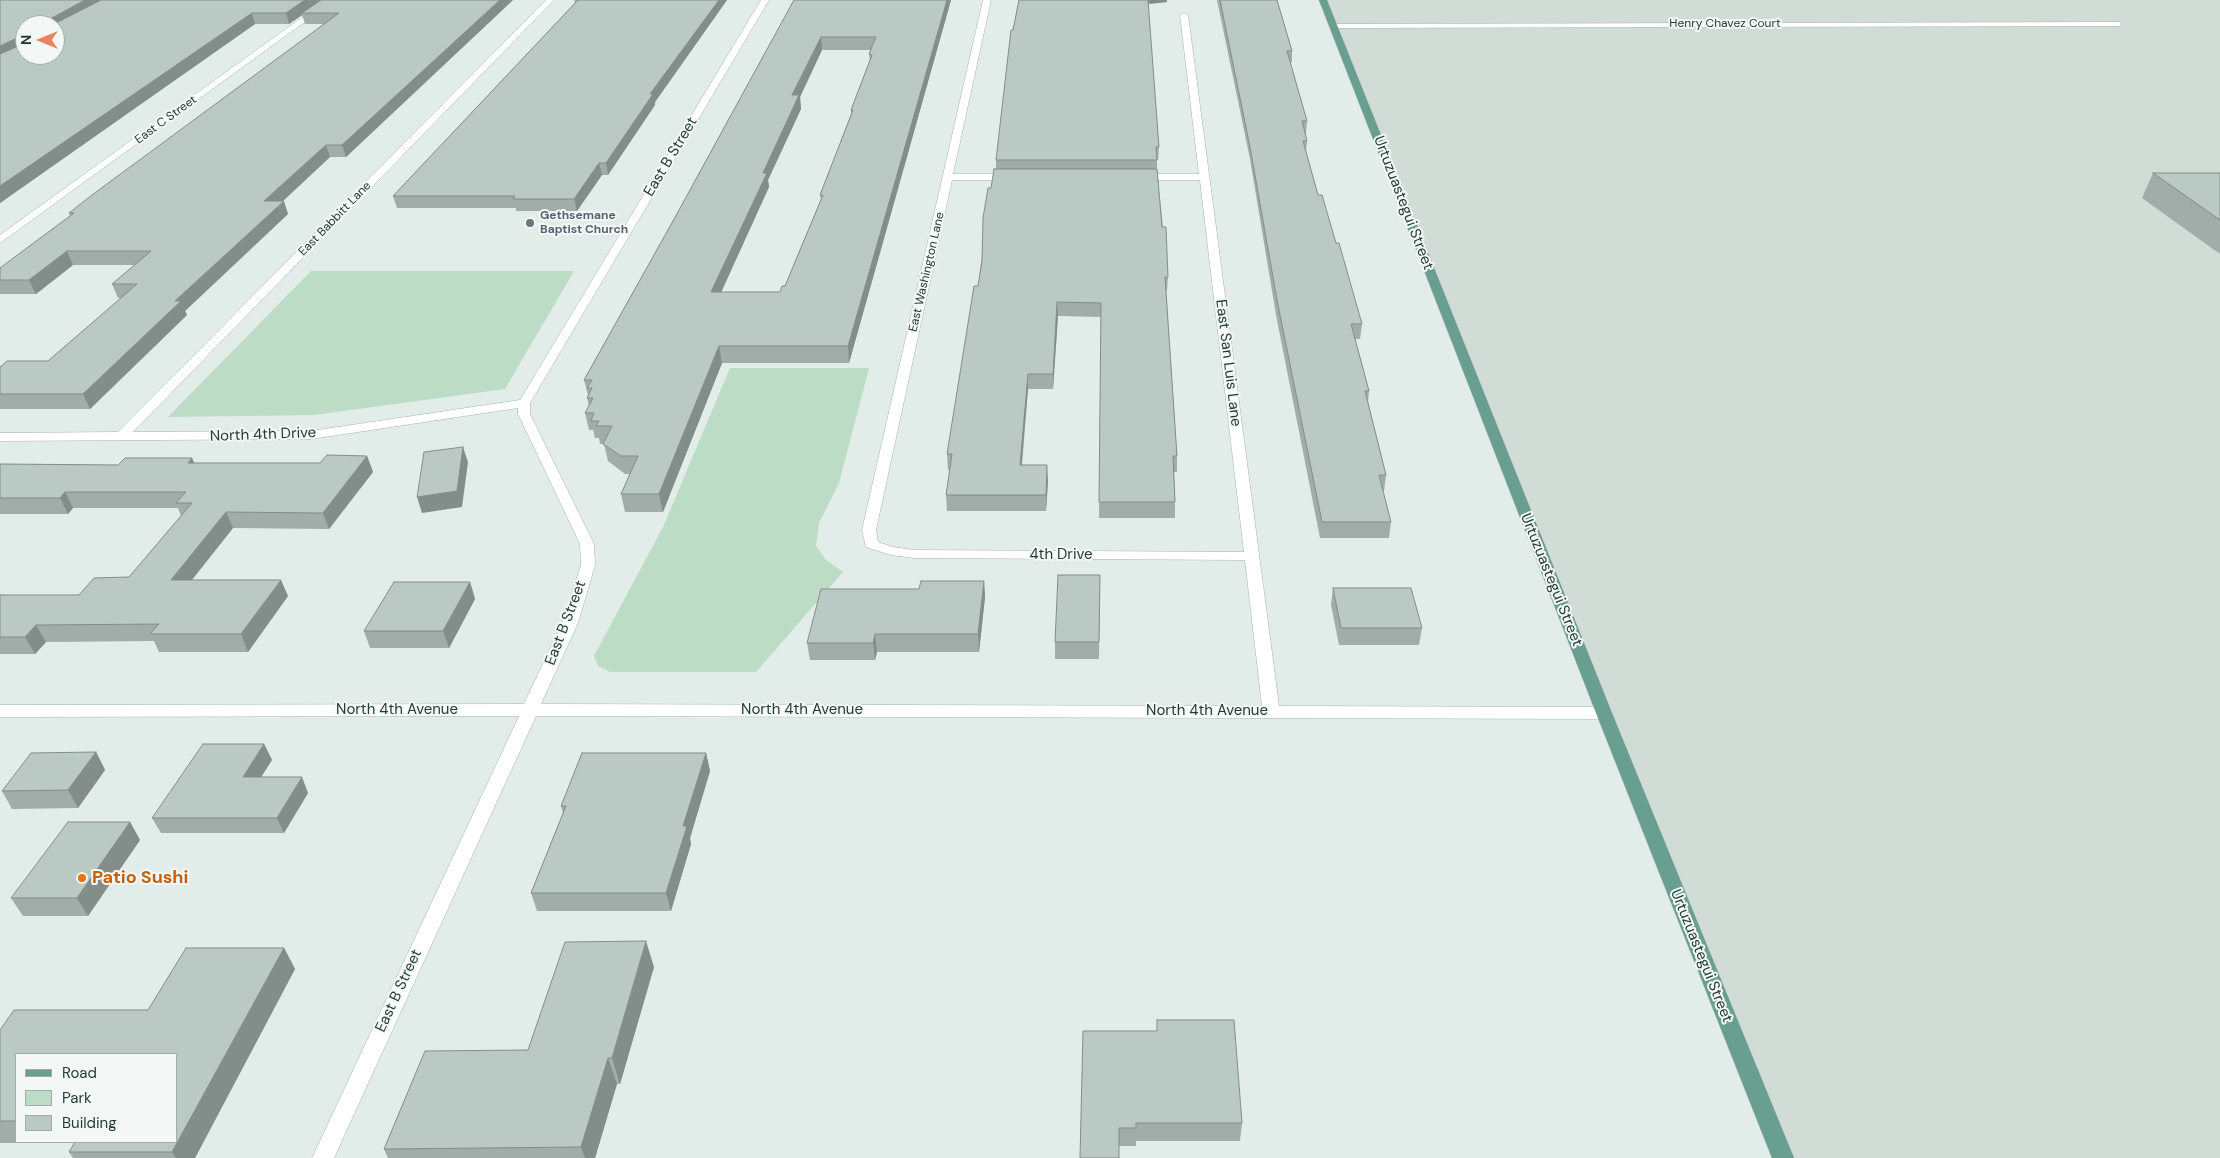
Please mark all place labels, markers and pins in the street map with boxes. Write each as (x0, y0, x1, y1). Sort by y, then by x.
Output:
place label: Gethsemane Baptist Church (540, 209, 628, 237)
marker: Gethsemane Baptist Church (524, 217, 536, 229)
place label: Patio Sushi (92, 867, 188, 889)
marker: Patio Sushi (76, 872, 88, 884)

